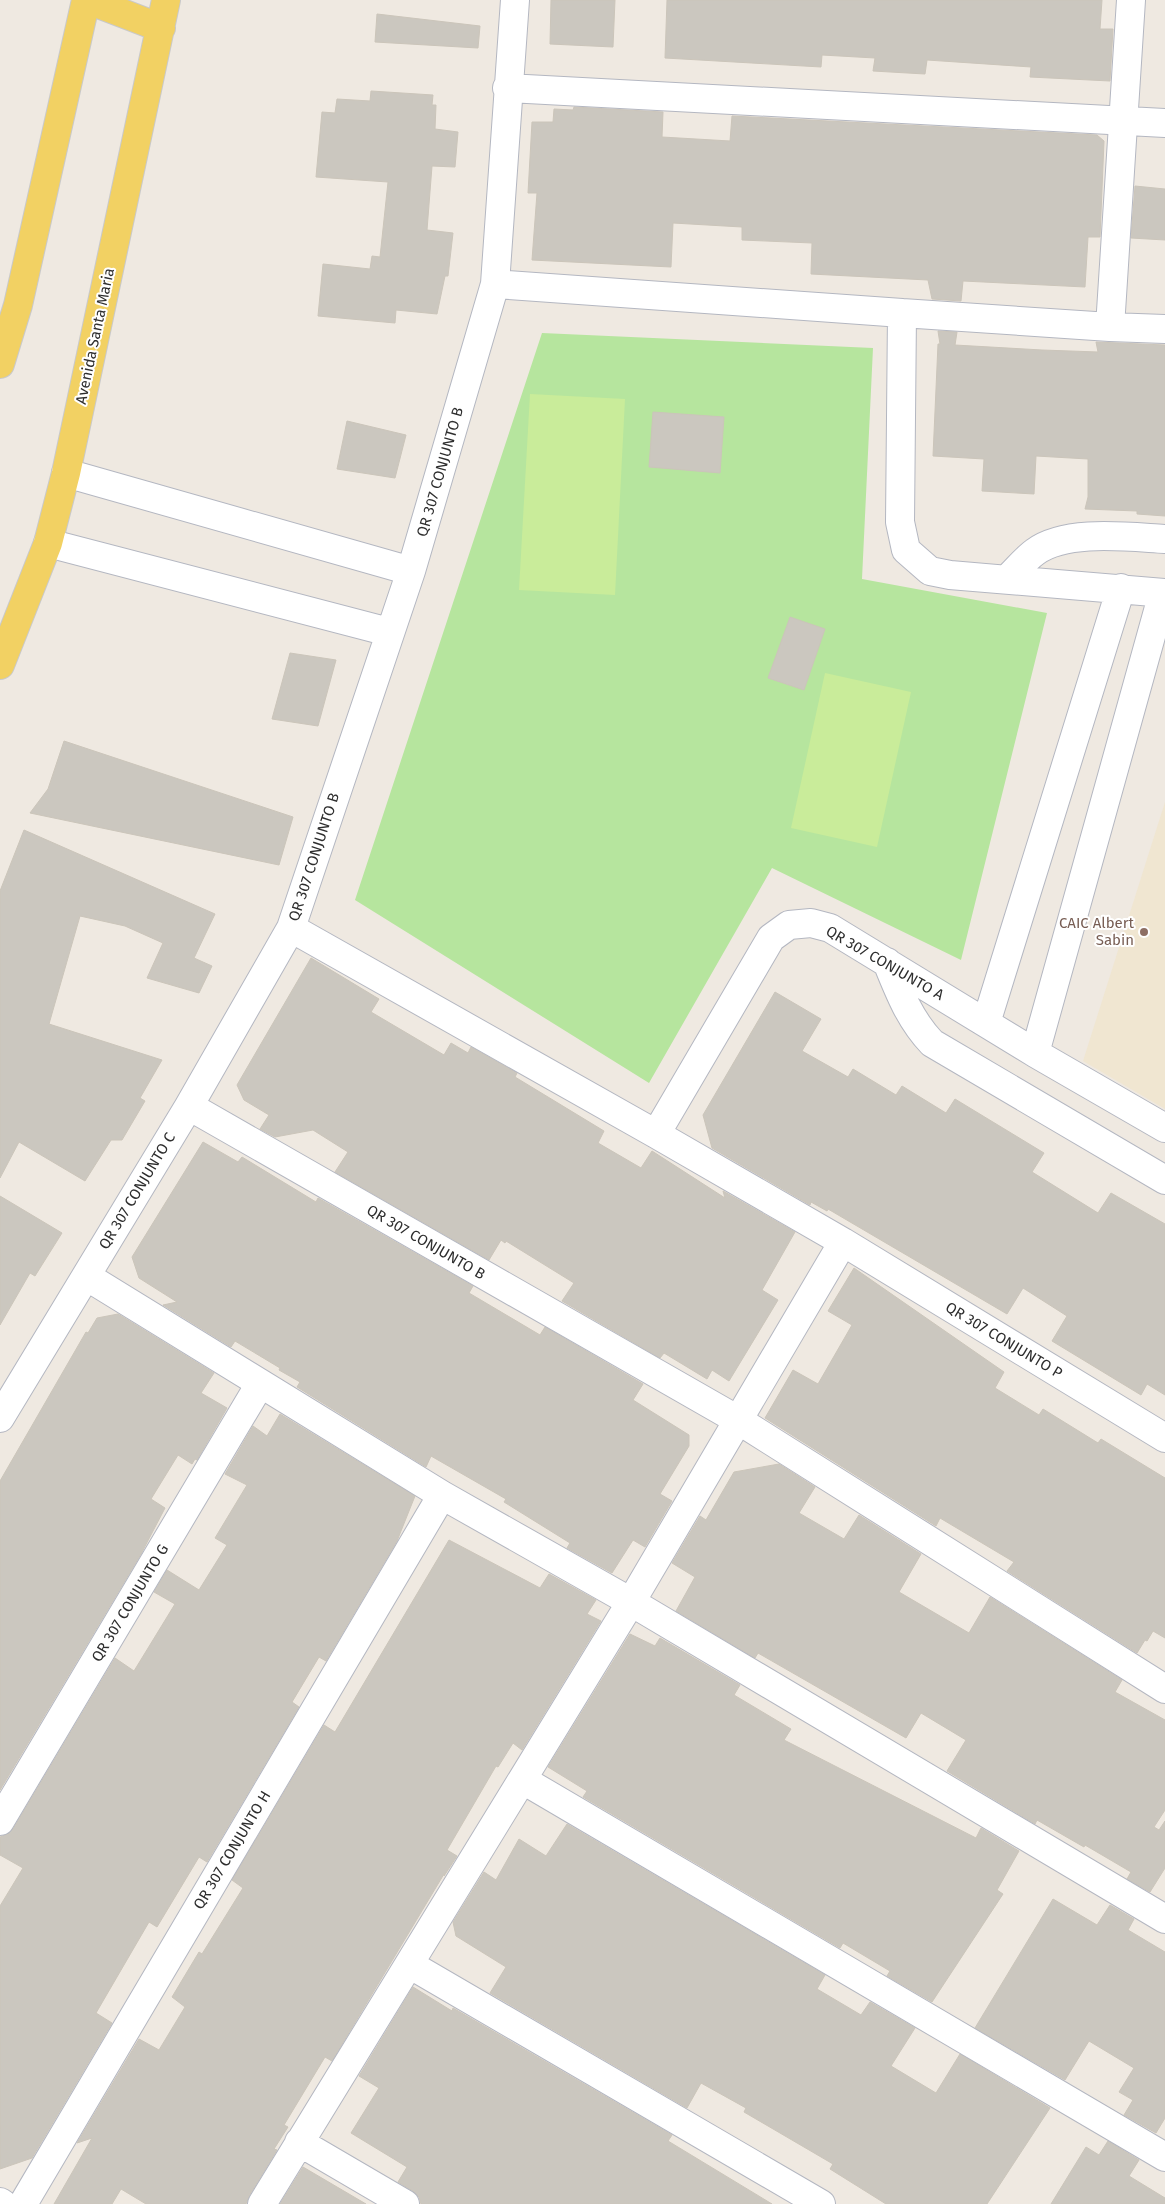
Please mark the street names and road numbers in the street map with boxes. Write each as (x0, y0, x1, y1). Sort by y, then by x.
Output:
street label: Avenida Santa Maria (72, 266, 118, 406)
street label: QR 307 CONJUNTO B (413, 405, 467, 539)
street label: QR 307 CONJUNTO B (285, 791, 343, 923)
street label: QR 307 CONJUNTO A (823, 922, 948, 1004)
street label: QR 307 CONJUNTO C (95, 1129, 179, 1253)
street label: QR 307 CONJUNTO B (364, 1201, 488, 1283)
street label: QR 307 CONJUNTO P (942, 1298, 1066, 1382)
street label: QR 307 CONJUNTO G (88, 1541, 172, 1665)
street label: QR 307 CONJUNTO H (190, 1788, 274, 1912)

